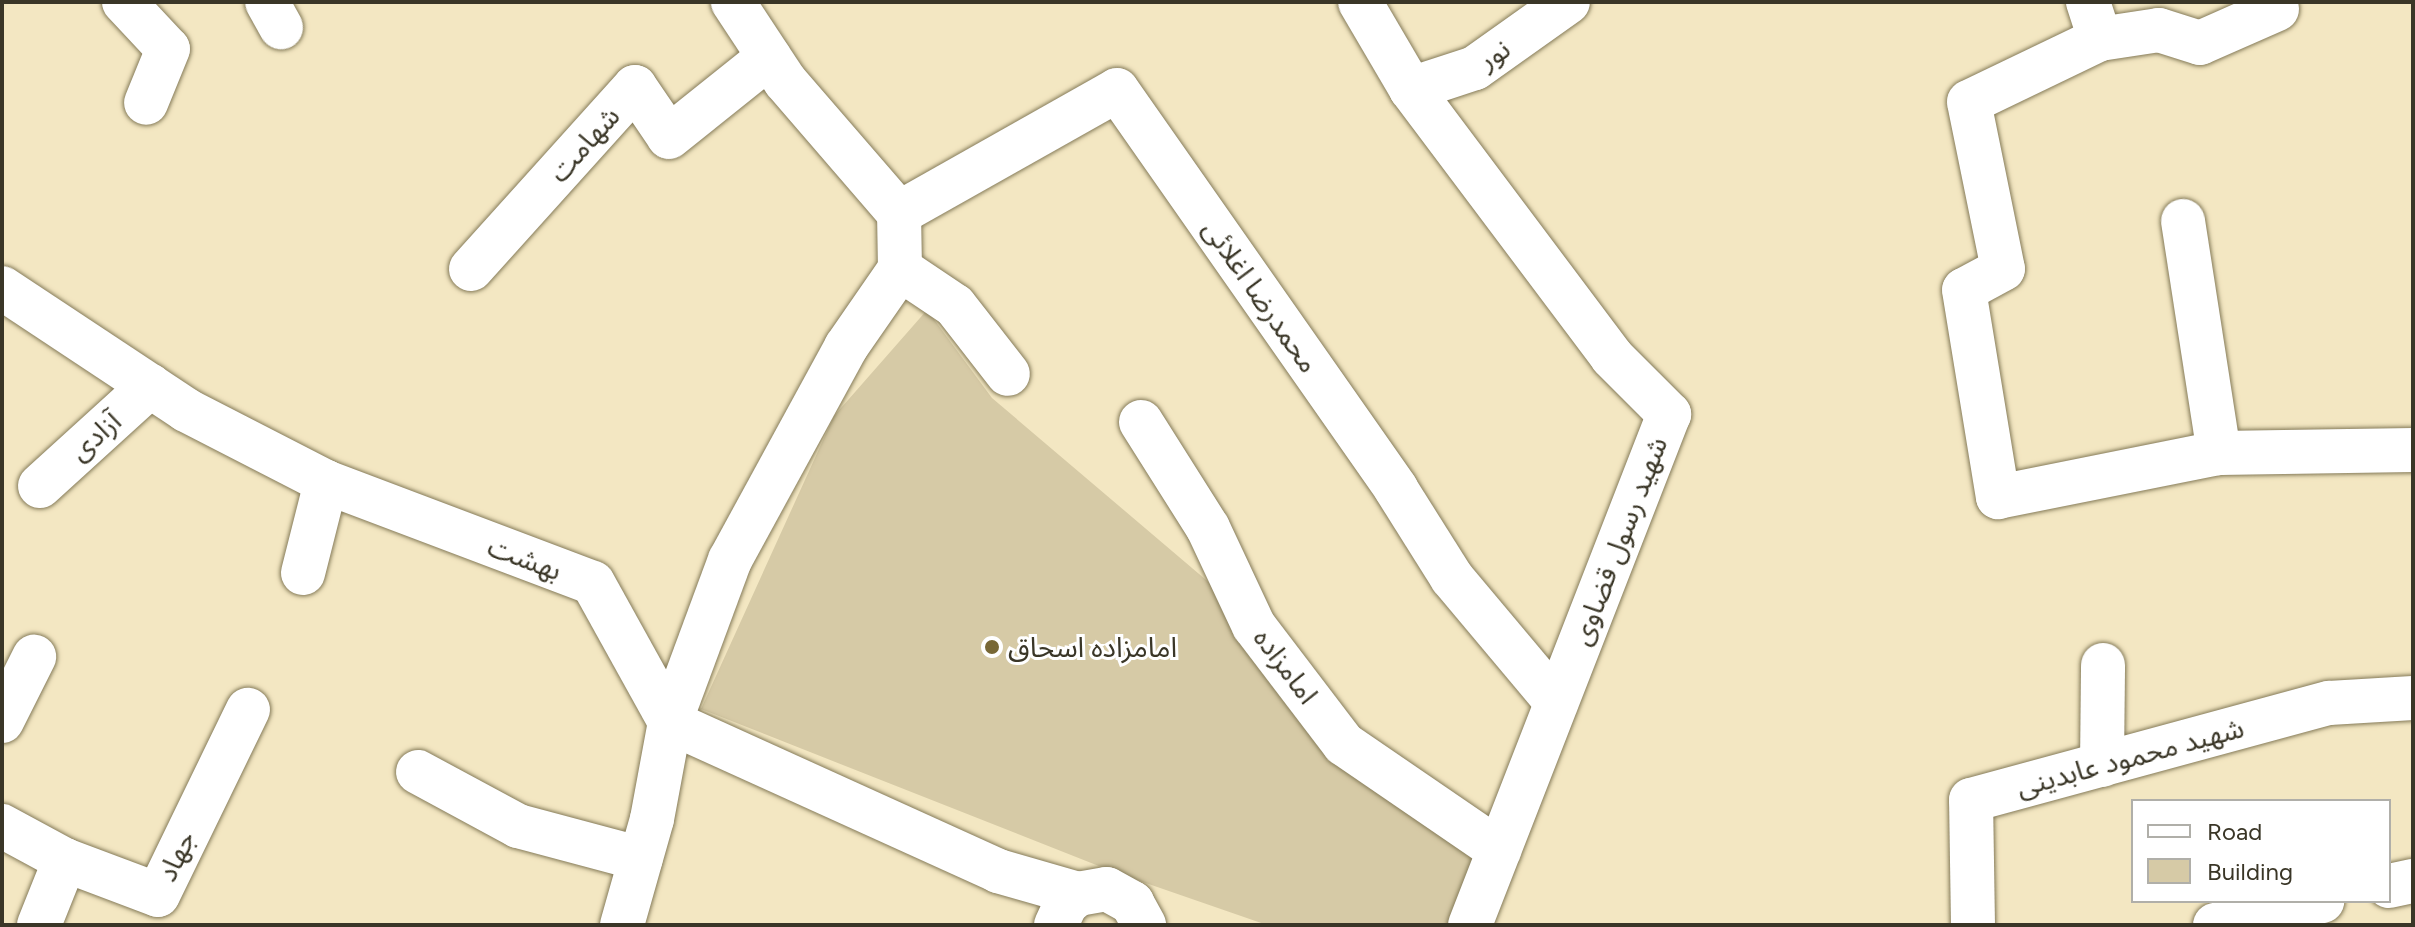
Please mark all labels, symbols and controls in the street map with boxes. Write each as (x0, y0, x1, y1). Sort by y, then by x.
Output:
street label: نور (1472, 31, 1516, 77)
street label: شهامت (542, 99, 626, 189)
street label: محمدرضا اغلائی (1196, 213, 1326, 379)
street label: آزادی (62, 404, 128, 468)
street label: شهید رسول قضاوی (1564, 432, 1674, 650)
street label: بهشت (483, 529, 567, 587)
street label: امامزاده (1247, 622, 1325, 710)
place label: امامزاده اسحاق (1008, 630, 1177, 664)
marker: امامزاده اسحاق (983, 638, 1001, 656)
street label: شهید محمود عابدینی (2013, 711, 2247, 803)
legend (2131, 799, 2391, 903)
text: Road (2207, 817, 2262, 846)
street label: جهاد (149, 825, 203, 887)
text: Building (2207, 857, 2293, 886)

